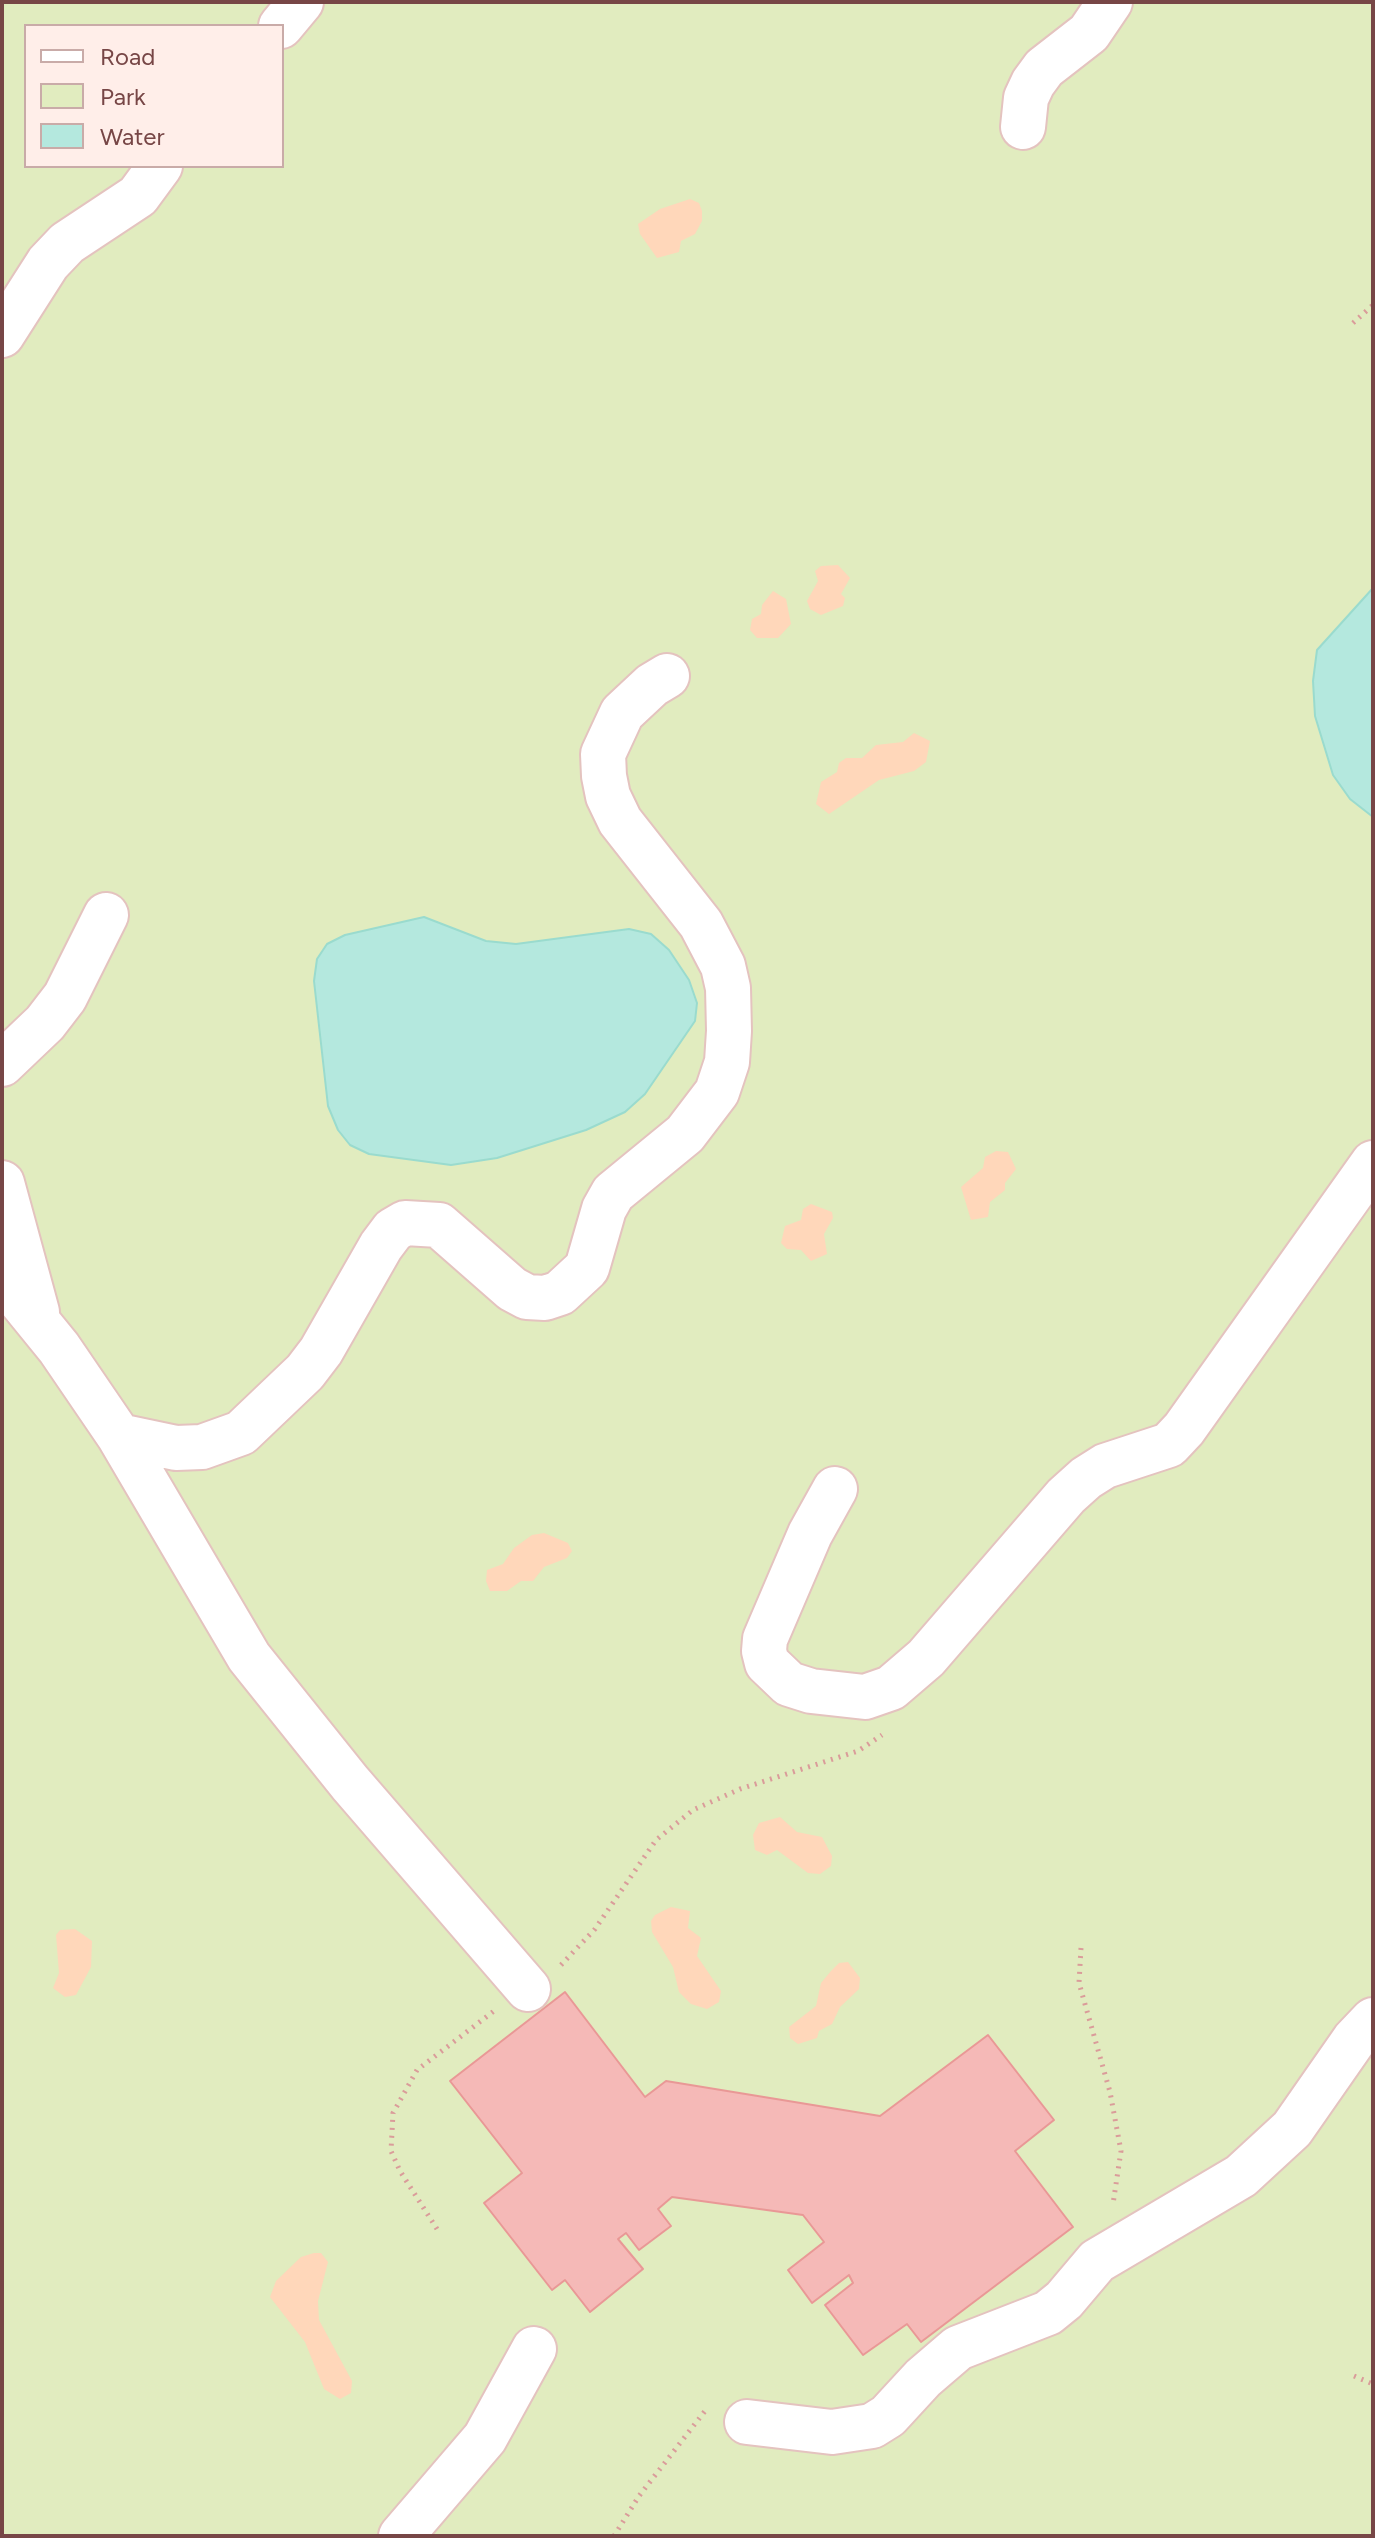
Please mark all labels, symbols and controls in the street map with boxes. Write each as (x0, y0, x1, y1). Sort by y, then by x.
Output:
legend (24, 24, 284, 168)
text: Road (100, 42, 155, 71)
text: Park (100, 82, 146, 111)
text: Water (100, 122, 165, 151)

